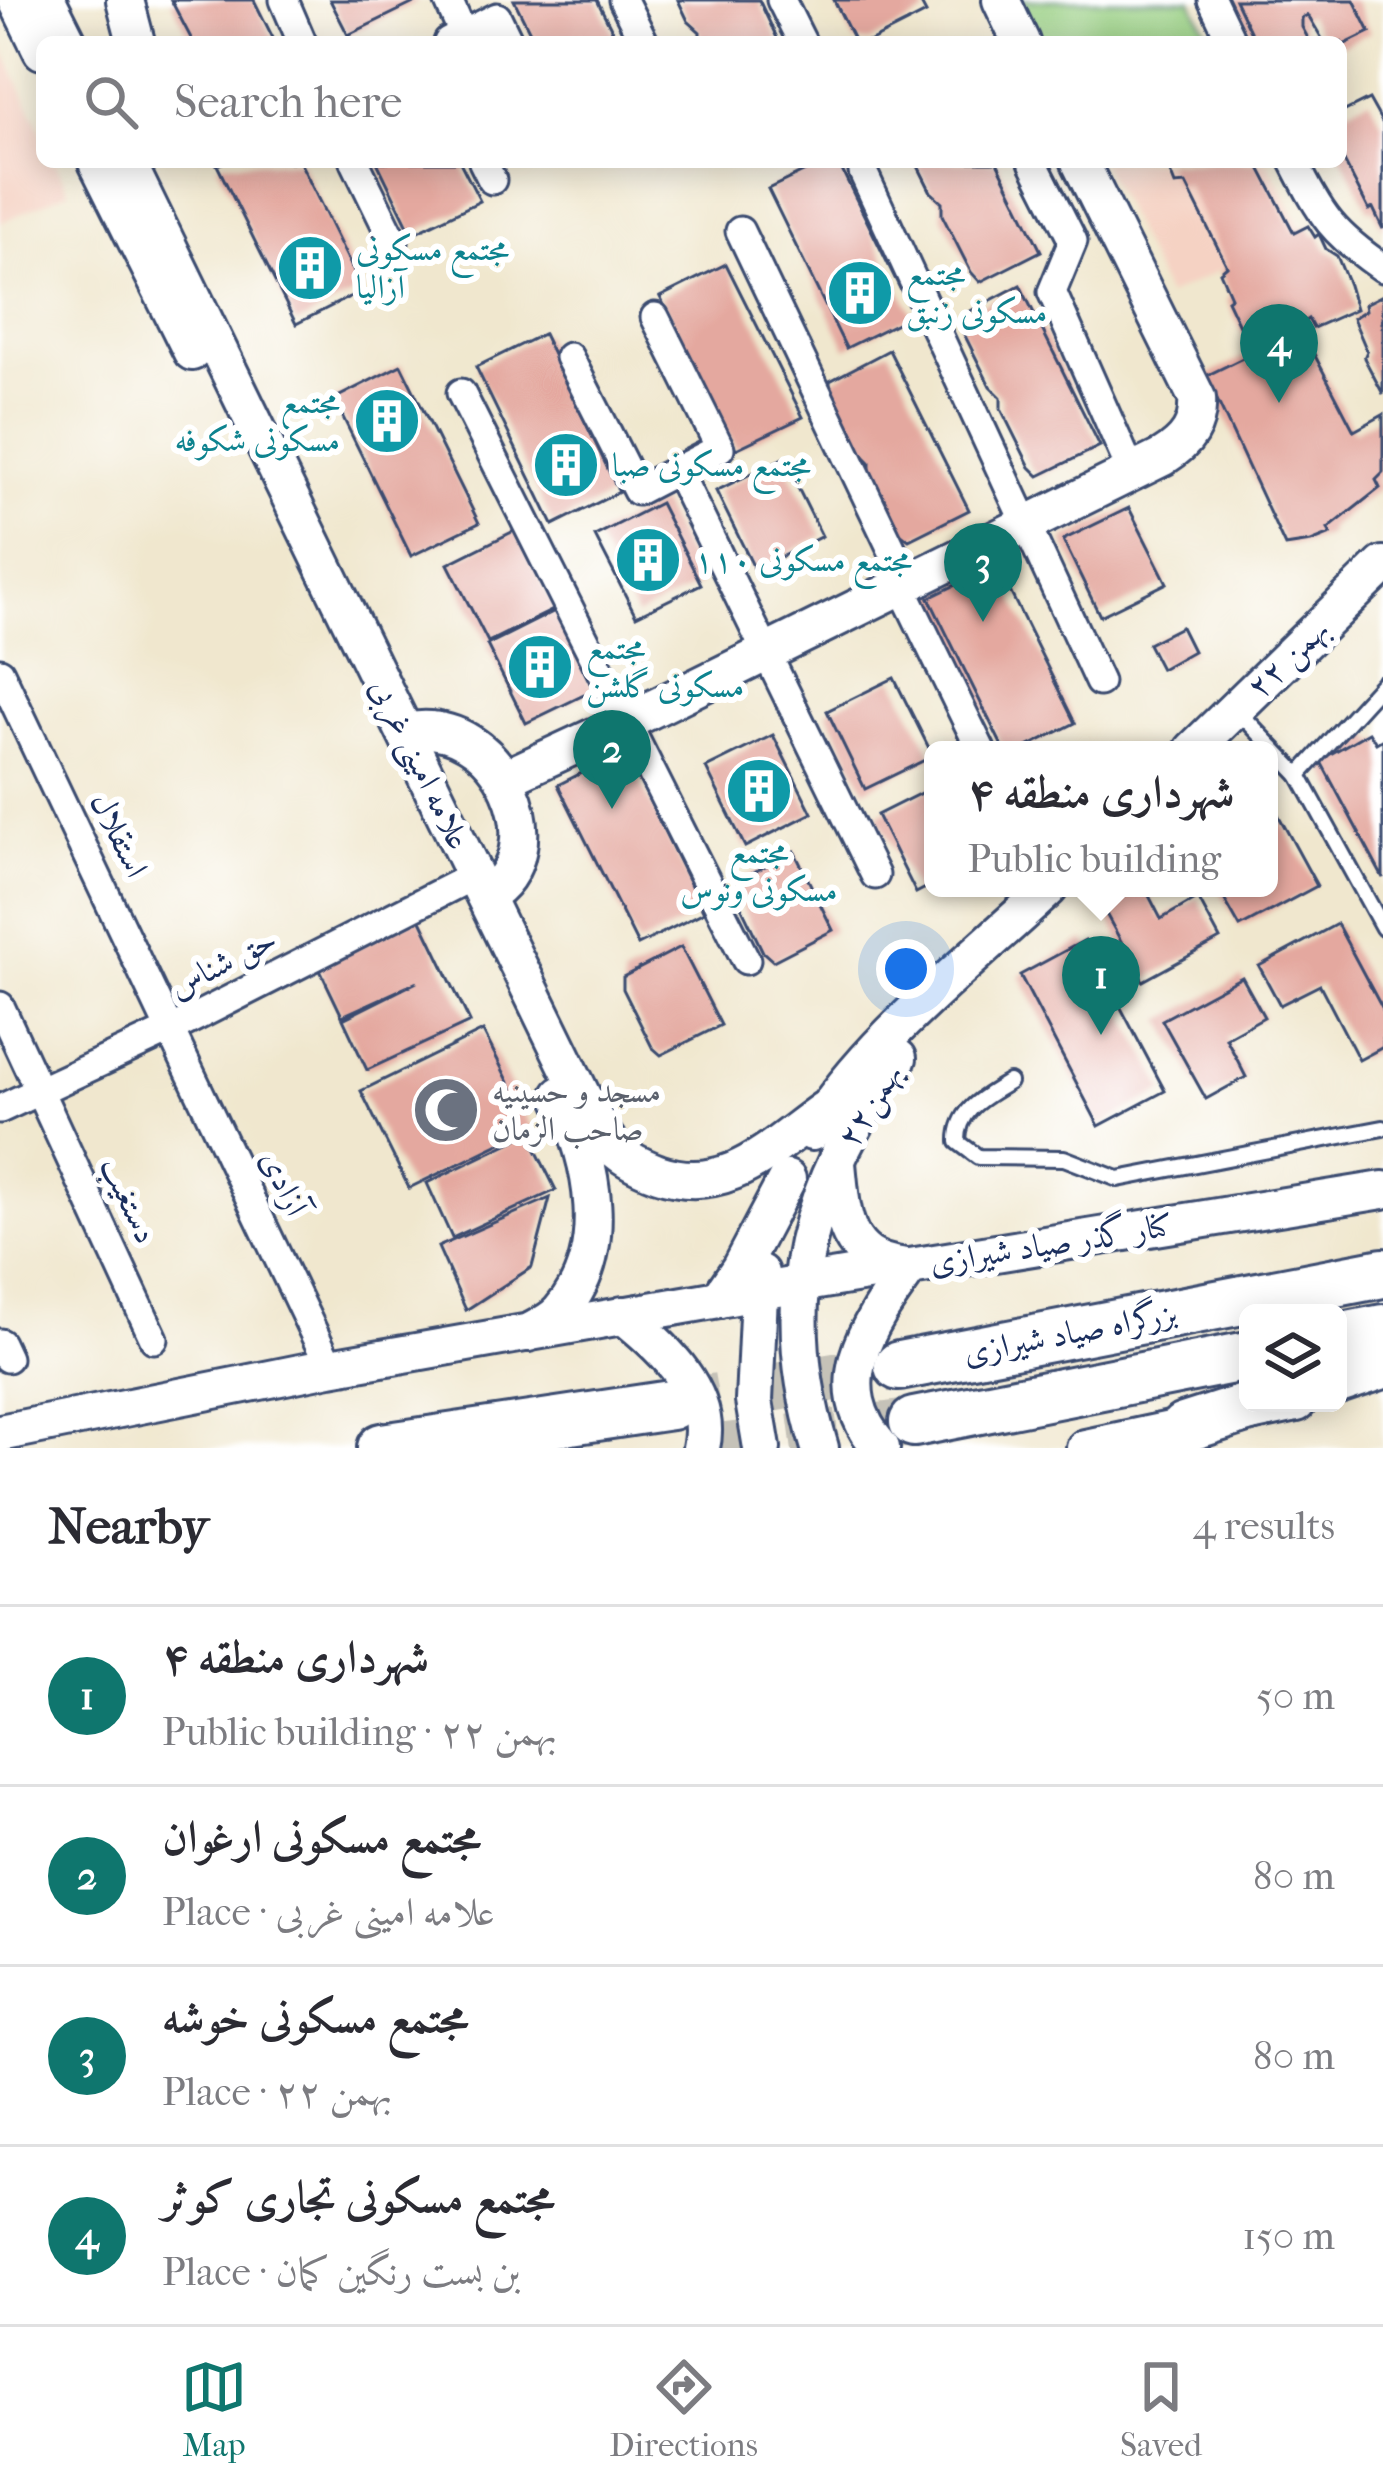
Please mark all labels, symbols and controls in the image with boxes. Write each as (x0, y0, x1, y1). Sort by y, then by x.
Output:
search box (36, 36, 1347, 168)
icon: search (78, 69, 144, 135)
text: Search here (174, 76, 402, 129)
place label: مجتمع مسکونی آزالیا (356, 230, 509, 307)
building icon: مجتمع مسکونی آزالیا (275, 233, 345, 303)
place label: مجتمع مسکونی زنبق (906, 255, 1047, 333)
building icon: مجتمع مسکونی زنبق (825, 258, 895, 328)
pin: 4 (1240, 304, 1318, 403)
place label: مجتمع مسکونی شکوفه (175, 383, 340, 461)
building icon: مجتمع مسکونی شکوفه (352, 386, 422, 456)
building icon: مجتمع مسکونی صبا (531, 430, 601, 500)
place label: مجتمع مسکونی صبا (612, 446, 811, 494)
pin: 3 (944, 523, 1022, 622)
building icon: مجتمع مسکونی ۱۱۰ (613, 525, 683, 595)
place label: مجتمع مسکونی ۱۱۰ (694, 541, 912, 589)
street label: ۲۲ بهمن (1239, 610, 1338, 708)
place label: مجتمع مسکونی گلشن (586, 629, 744, 708)
building icon: مجتمع مسکونی گلشن (505, 632, 575, 702)
street label: علامه امینی غربی (359, 672, 478, 857)
pin: 2 (573, 710, 651, 809)
popup (924, 741, 1278, 897)
building icon: مجتمع مسکونی ونوس (724, 756, 794, 826)
text: شهرداری منطقه ۴ (968, 766, 1234, 819)
street label: استقلال (82, 786, 156, 884)
place label: مجتمع مسکونی ونوس (680, 833, 838, 911)
text: Public building (968, 836, 1221, 882)
street label: حق شناس (163, 919, 283, 1007)
pin: 1 (1062, 936, 1140, 1035)
your location (876, 939, 936, 999)
street label: ۲۲بهمن (829, 1056, 913, 1155)
place label: مسجد و حسینیه صاحب الزمان (492, 1072, 661, 1150)
mosque icon: مسجد و حسینیه صاحب الزمان (411, 1075, 481, 1145)
street label: آزادی (252, 1144, 318, 1225)
street label: دستغیب (91, 1151, 166, 1250)
street label: کنار گذر صیاد شیرازی (926, 1202, 1175, 1282)
street label: بزرگراه صیاد شیرازی (960, 1290, 1180, 1373)
map controls (1239, 1304, 1347, 1412)
button: layers (1239, 1304, 1347, 1412)
text: Nearby (48, 1496, 209, 1556)
text: 4 results (1193, 1503, 1335, 1549)
text: شهرداری منطقه ۴ (162, 1631, 429, 1684)
text: 1 (80, 1673, 94, 1719)
text: 50 m (1256, 1673, 1335, 1719)
text: Public building · ۲۲ بهمن (162, 1709, 557, 1755)
text: مجتمع مسکونی ارغوان (162, 1811, 481, 1864)
text: 2 (77, 1853, 97, 1899)
text: 80 m (1253, 1853, 1335, 1899)
text: Place · علامه امینی غربی (162, 1889, 495, 1935)
text: مجتمع مسکونی خوشه (162, 1991, 468, 2044)
text: 3 (79, 2033, 95, 2079)
text: 80 m (1253, 2033, 1335, 2079)
text: Place · ۲۲ بهمن (162, 2069, 392, 2115)
text: مجتمع مسکونی تجاری کوثر (162, 2171, 555, 2224)
text: 4 (75, 2213, 99, 2259)
text: 150 m (1242, 2213, 1335, 2259)
text: Place · بن بست رنگین کمان (162, 2249, 521, 2295)
tab: Map (181, 2354, 247, 2465)
tab: Directions (609, 2354, 758, 2465)
tab: Saved (1120, 2354, 1202, 2465)

